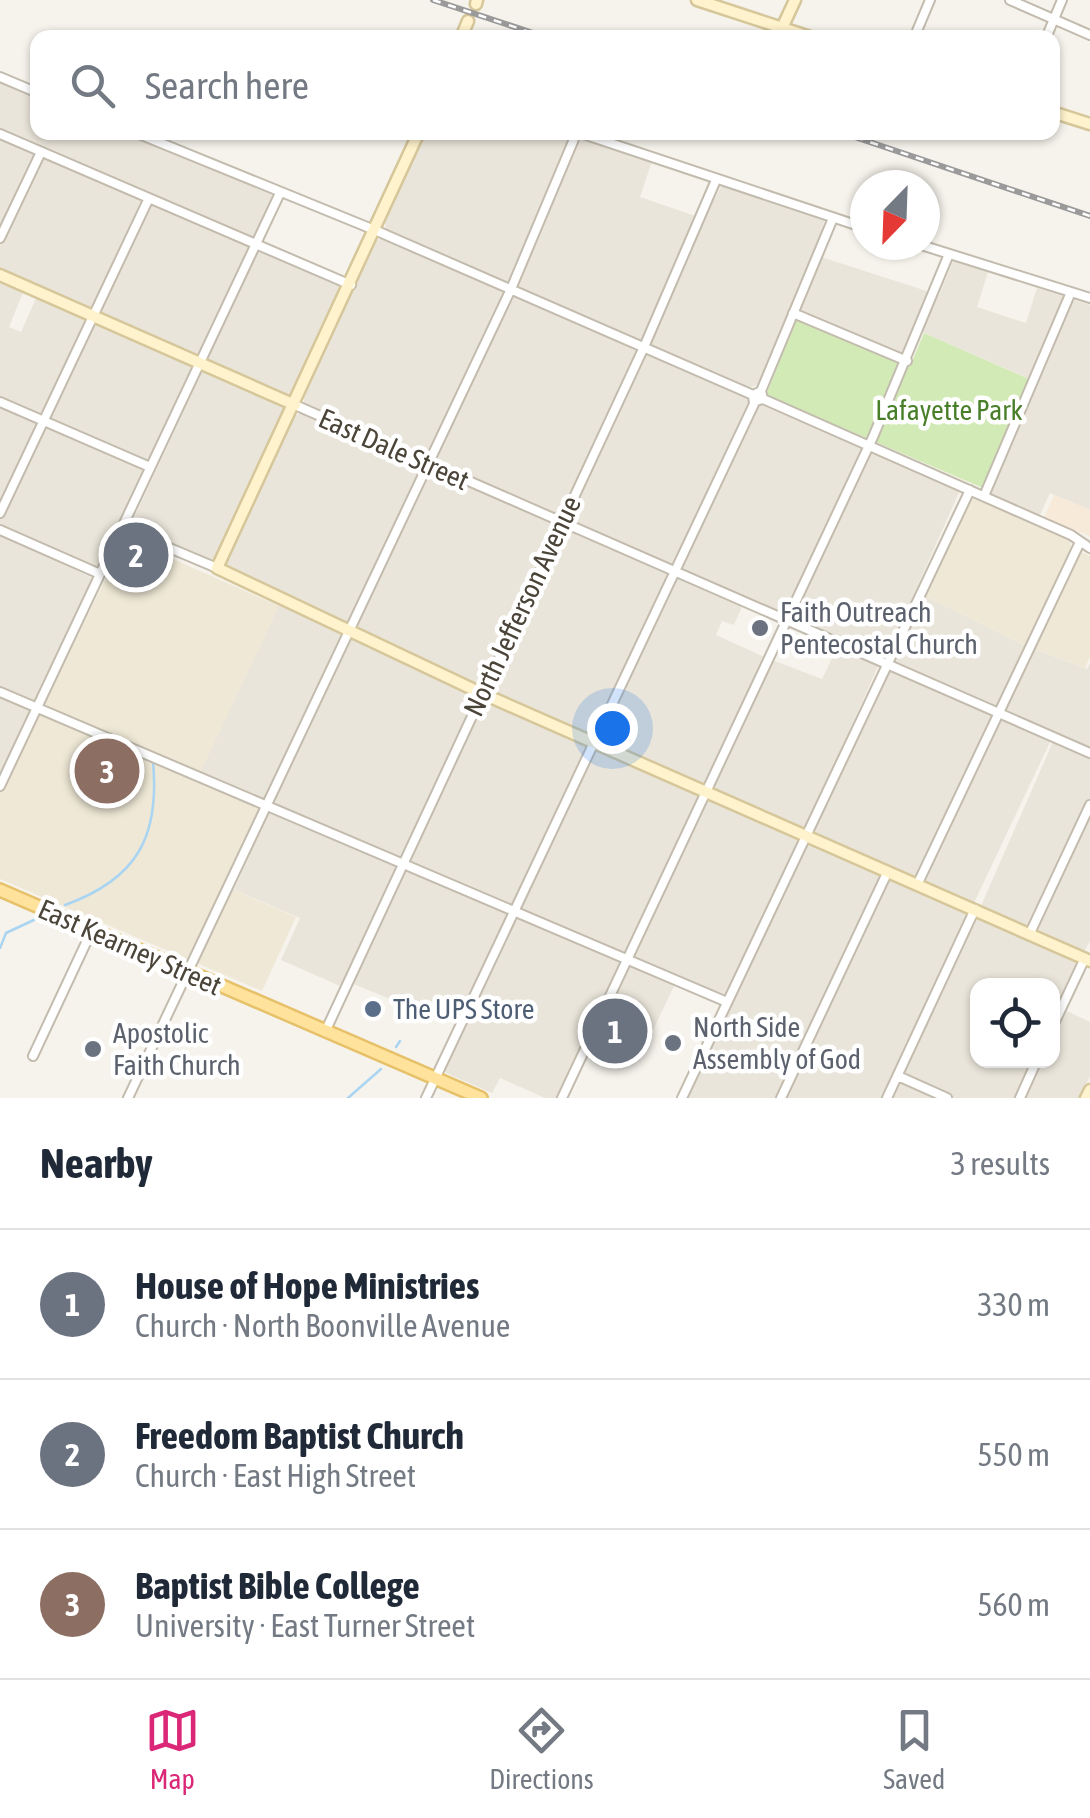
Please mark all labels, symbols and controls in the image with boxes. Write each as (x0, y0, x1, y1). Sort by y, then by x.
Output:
search box (30, 30, 1060, 140)
icon: search (65, 58, 120, 113)
text: Search here (145, 64, 309, 107)
north arrow (850, 170, 940, 260)
park label: Lafayette Park (875, 394, 1023, 426)
street label: East Dale Street (314, 402, 474, 496)
street label: North Jefferson Avenue (457, 491, 587, 721)
pin: 2 (104, 518, 168, 592)
place label: Faith Outreach Pentecostal Church (780, 596, 978, 660)
marker: Faith Outreach Pentecostal Church (749, 617, 771, 639)
your location (587, 703, 638, 754)
pin: 3 (74, 734, 140, 808)
street label: East Kearney Street (34, 892, 226, 1002)
map controls (970, 978, 1060, 1068)
button: locate (970, 978, 1060, 1068)
place label: The UPS Store (393, 993, 534, 1025)
pin: 1 (582, 994, 648, 1068)
marker: The UPS Store (362, 998, 384, 1020)
place label: North Side Assembly of God (693, 1011, 861, 1075)
place label: Apostolic Faith Church (113, 1017, 241, 1081)
marker: North Side Assembly of God (662, 1032, 684, 1054)
marker: Apostolic Faith Church (82, 1038, 104, 1060)
text: Nearby (40, 1139, 153, 1187)
text: 3 results (951, 1145, 1050, 1182)
text: House of Hope Ministries (135, 1264, 479, 1307)
text: 1 (65, 1286, 80, 1323)
text: 330 m (977, 1286, 1050, 1323)
text: Church · North Boonville Avenue (135, 1307, 510, 1344)
text: Freedom Baptist Church (135, 1414, 464, 1457)
text: 2 (65, 1436, 80, 1473)
text: 550 m (977, 1436, 1050, 1473)
text: Church · East High Street (135, 1457, 416, 1494)
text: Baptist Bible College (135, 1564, 420, 1607)
text: 3 (65, 1586, 80, 1623)
text: 560 m (977, 1586, 1050, 1623)
text: University · East Turner Street (135, 1607, 475, 1644)
tab: Map (145, 1703, 200, 1795)
tab: Directions (489, 1703, 594, 1795)
tab: Saved (883, 1703, 945, 1795)

